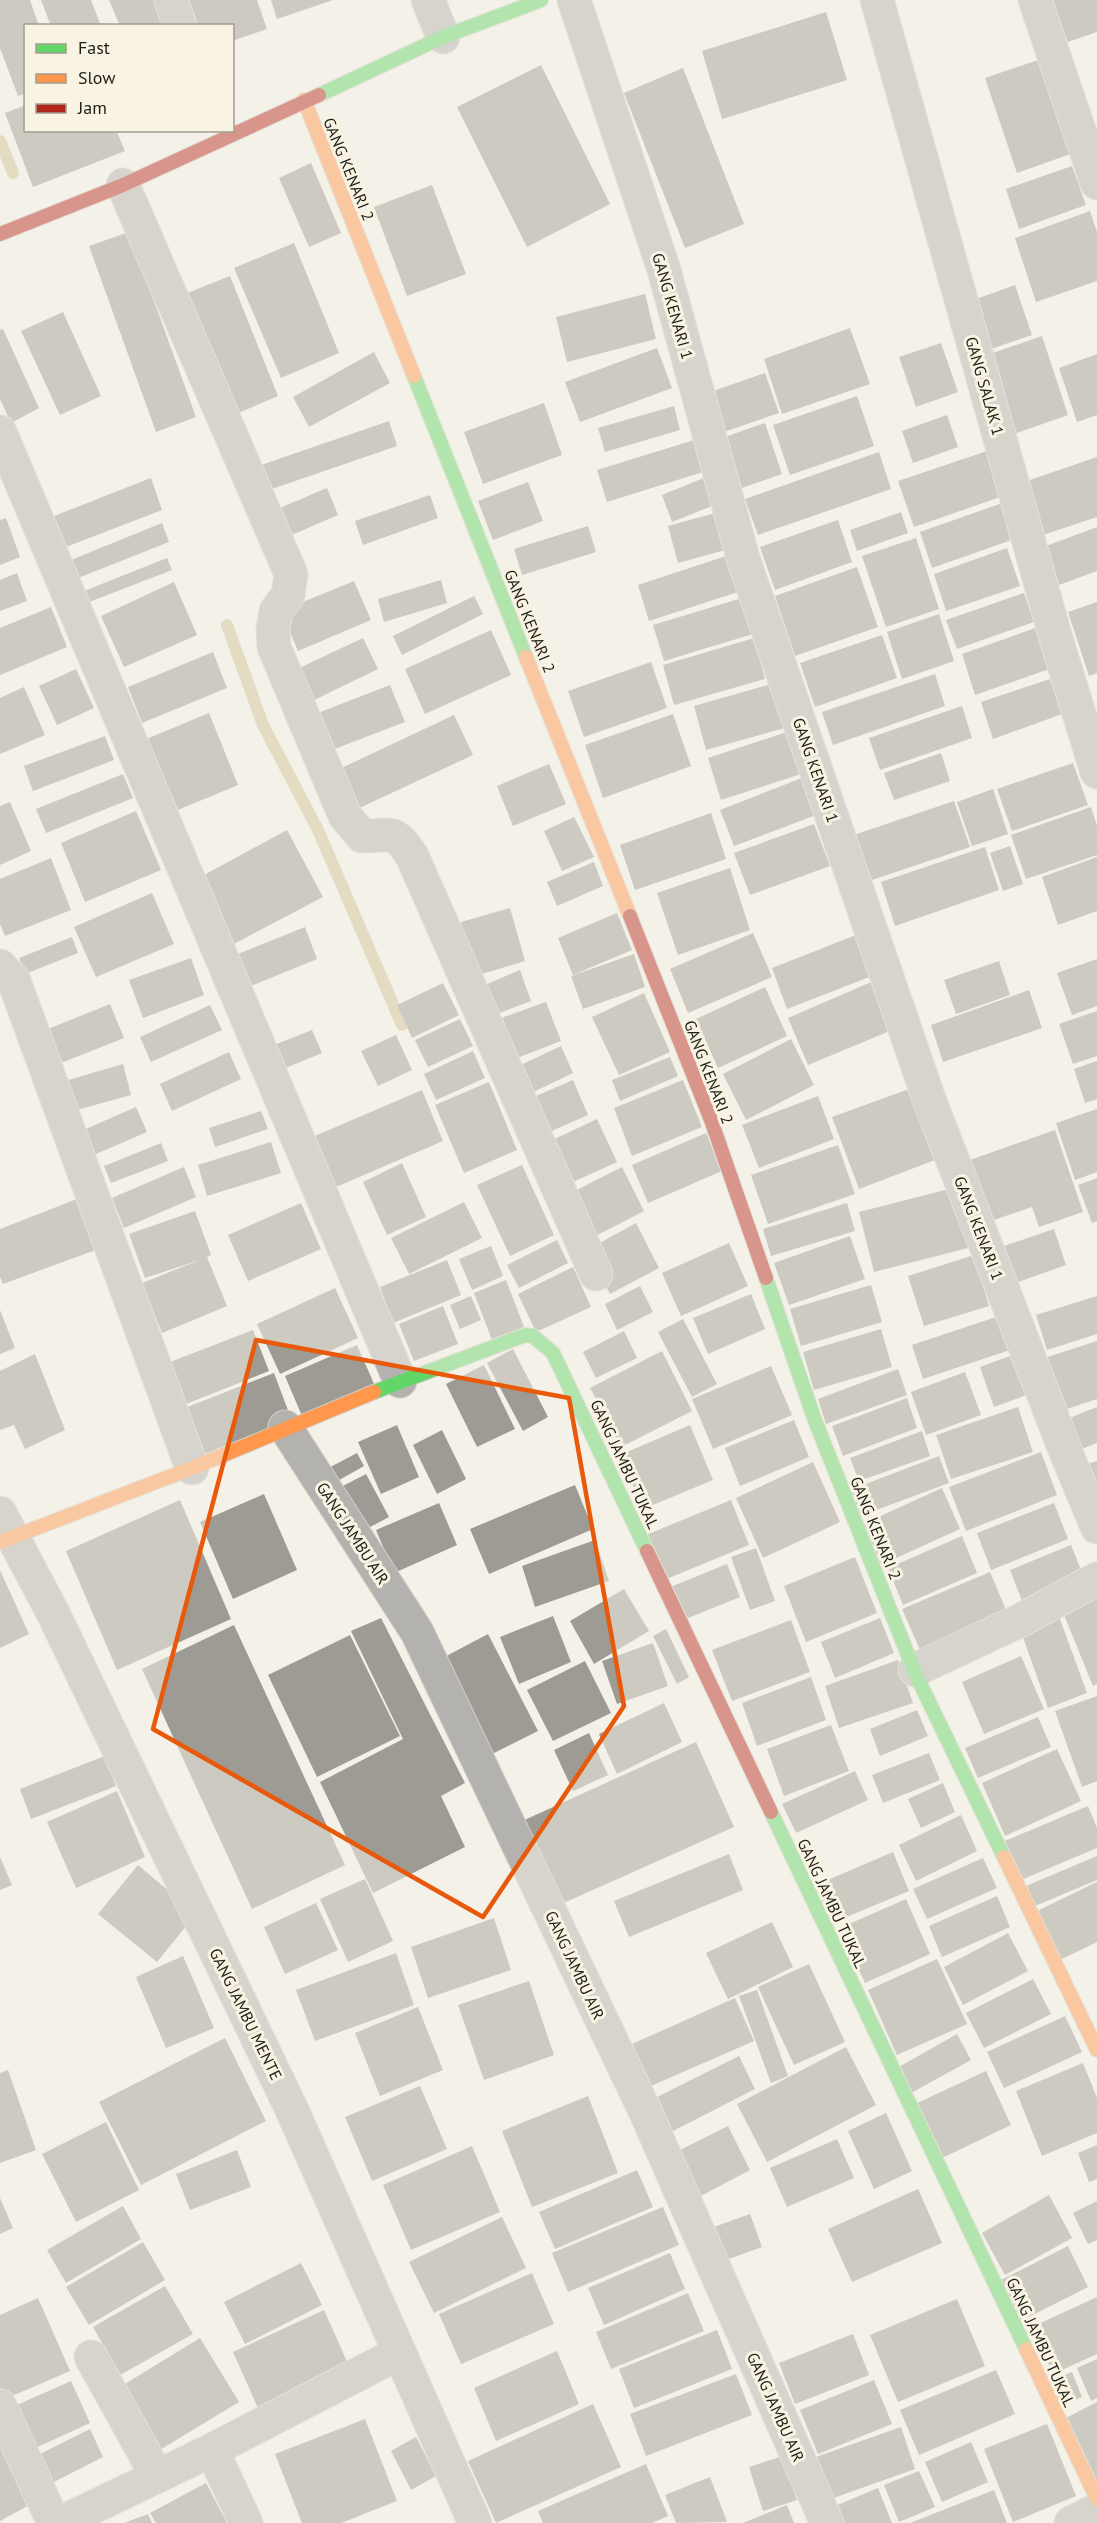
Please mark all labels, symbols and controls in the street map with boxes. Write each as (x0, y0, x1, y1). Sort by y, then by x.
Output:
legend (24, 24, 234, 132)
text: Fast (78, 36, 110, 59)
text: Slow (78, 66, 116, 89)
text: Jam (77, 96, 107, 119)
street label: GANG KENARI 2 (319, 114, 379, 224)
street label: GANG KENARI 1 (648, 251, 698, 361)
street label: GANG SALAK 1 (961, 334, 1009, 438)
street label: GANG KENARI 2 (500, 566, 560, 676)
street label: GANG KENARI 1 (789, 715, 843, 825)
street label: GANG KENARI 2 (680, 1017, 738, 1127)
street label: GANG KENARI 1 (950, 1173, 1008, 1283)
street label: GANG JAMBU TUKAL (586, 1396, 664, 1532)
street label: GANG KENARI 2 (846, 1473, 906, 1583)
street label: GANG JAMBU AIR (313, 1478, 393, 1588)
street label: GANG JAMBU TUKAL (793, 1835, 871, 1971)
street label: GANG JAMBU AIR (541, 1907, 609, 2023)
street label: GANG JAMBU MENTE (205, 1945, 287, 2083)
street label: GANG JAMBU TUKAL (1002, 2274, 1080, 2410)
street label: GANG JAMBU AIR (743, 2349, 809, 2465)

